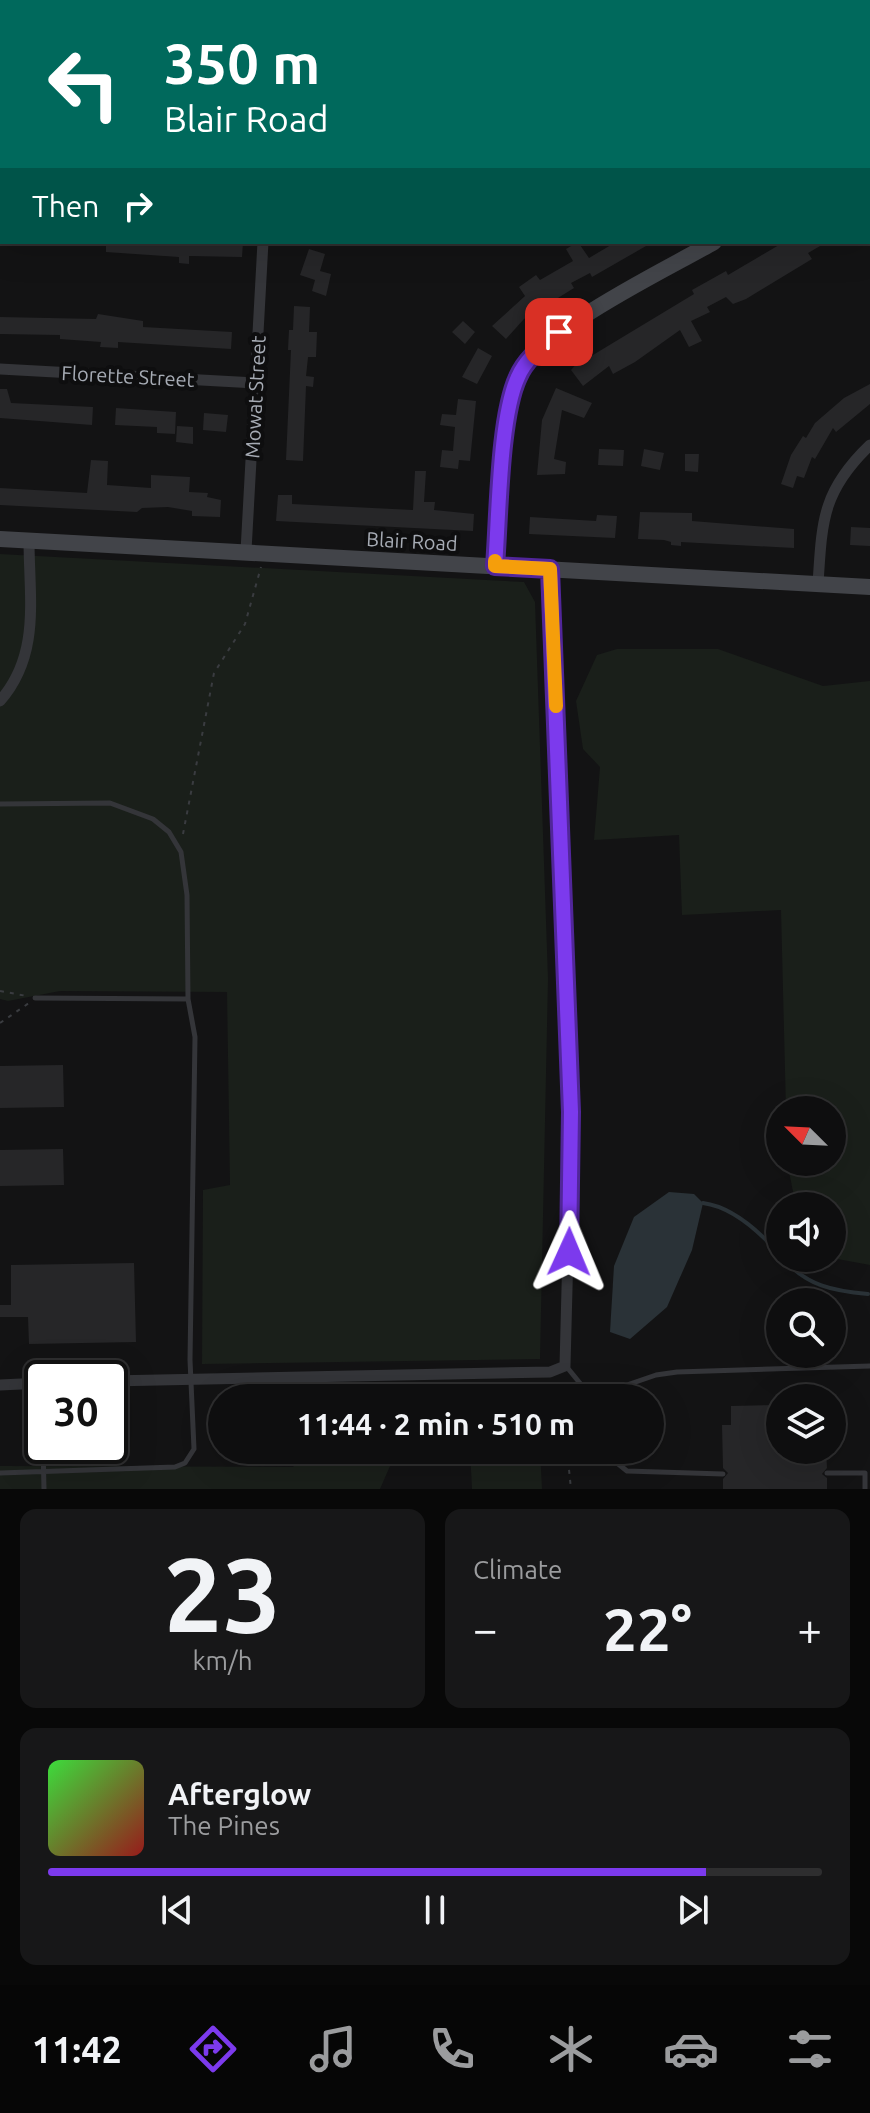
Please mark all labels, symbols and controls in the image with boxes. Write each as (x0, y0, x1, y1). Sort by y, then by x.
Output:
icon: left (32, 32, 136, 136)
text: 350 m (164, 32, 320, 95)
text: Blair Road (164, 98, 328, 139)
icon: right (116, 184, 160, 228)
text: Then (32, 189, 100, 223)
pin (525, 298, 593, 366)
icon: arrive (537, 310, 581, 354)
street label: Mowat Street (240, 335, 270, 459)
street label: Florette Street (61, 361, 195, 391)
street label: Blair Road (366, 527, 458, 555)
north arrow (766, 1096, 846, 1176)
map controls (766, 1096, 846, 1464)
button: sound (766, 1192, 846, 1272)
position arrow (527, 1210, 611, 1294)
button: search (766, 1288, 846, 1368)
speed limit sign: 30 (24, 1360, 128, 1464)
button: layers (766, 1384, 846, 1464)
text: 11:44 · 2 min · 510 m (297, 1407, 575, 1441)
text: 23 (164, 1535, 281, 1652)
text: Climate (473, 1555, 562, 1584)
text: 22° (603, 1595, 692, 1662)
text: − (473, 1604, 498, 1653)
text: + (797, 1604, 822, 1653)
text: km/h (192, 1646, 253, 1675)
text: Afterglow (168, 1777, 311, 1811)
text: The Pines (168, 1811, 280, 1840)
icon: previous (155, 1888, 199, 1932)
icon: pause (413, 1888, 457, 1932)
icon: next (671, 1888, 715, 1932)
icon: directions (185, 2021, 241, 2077)
icon: music (305, 2021, 361, 2077)
icon: phone (424, 2021, 480, 2077)
icon: climate (543, 2021, 599, 2077)
icon: car (663, 2021, 719, 2077)
icon: filters (782, 2021, 838, 2077)
text: 11:42 (32, 2029, 122, 2070)

